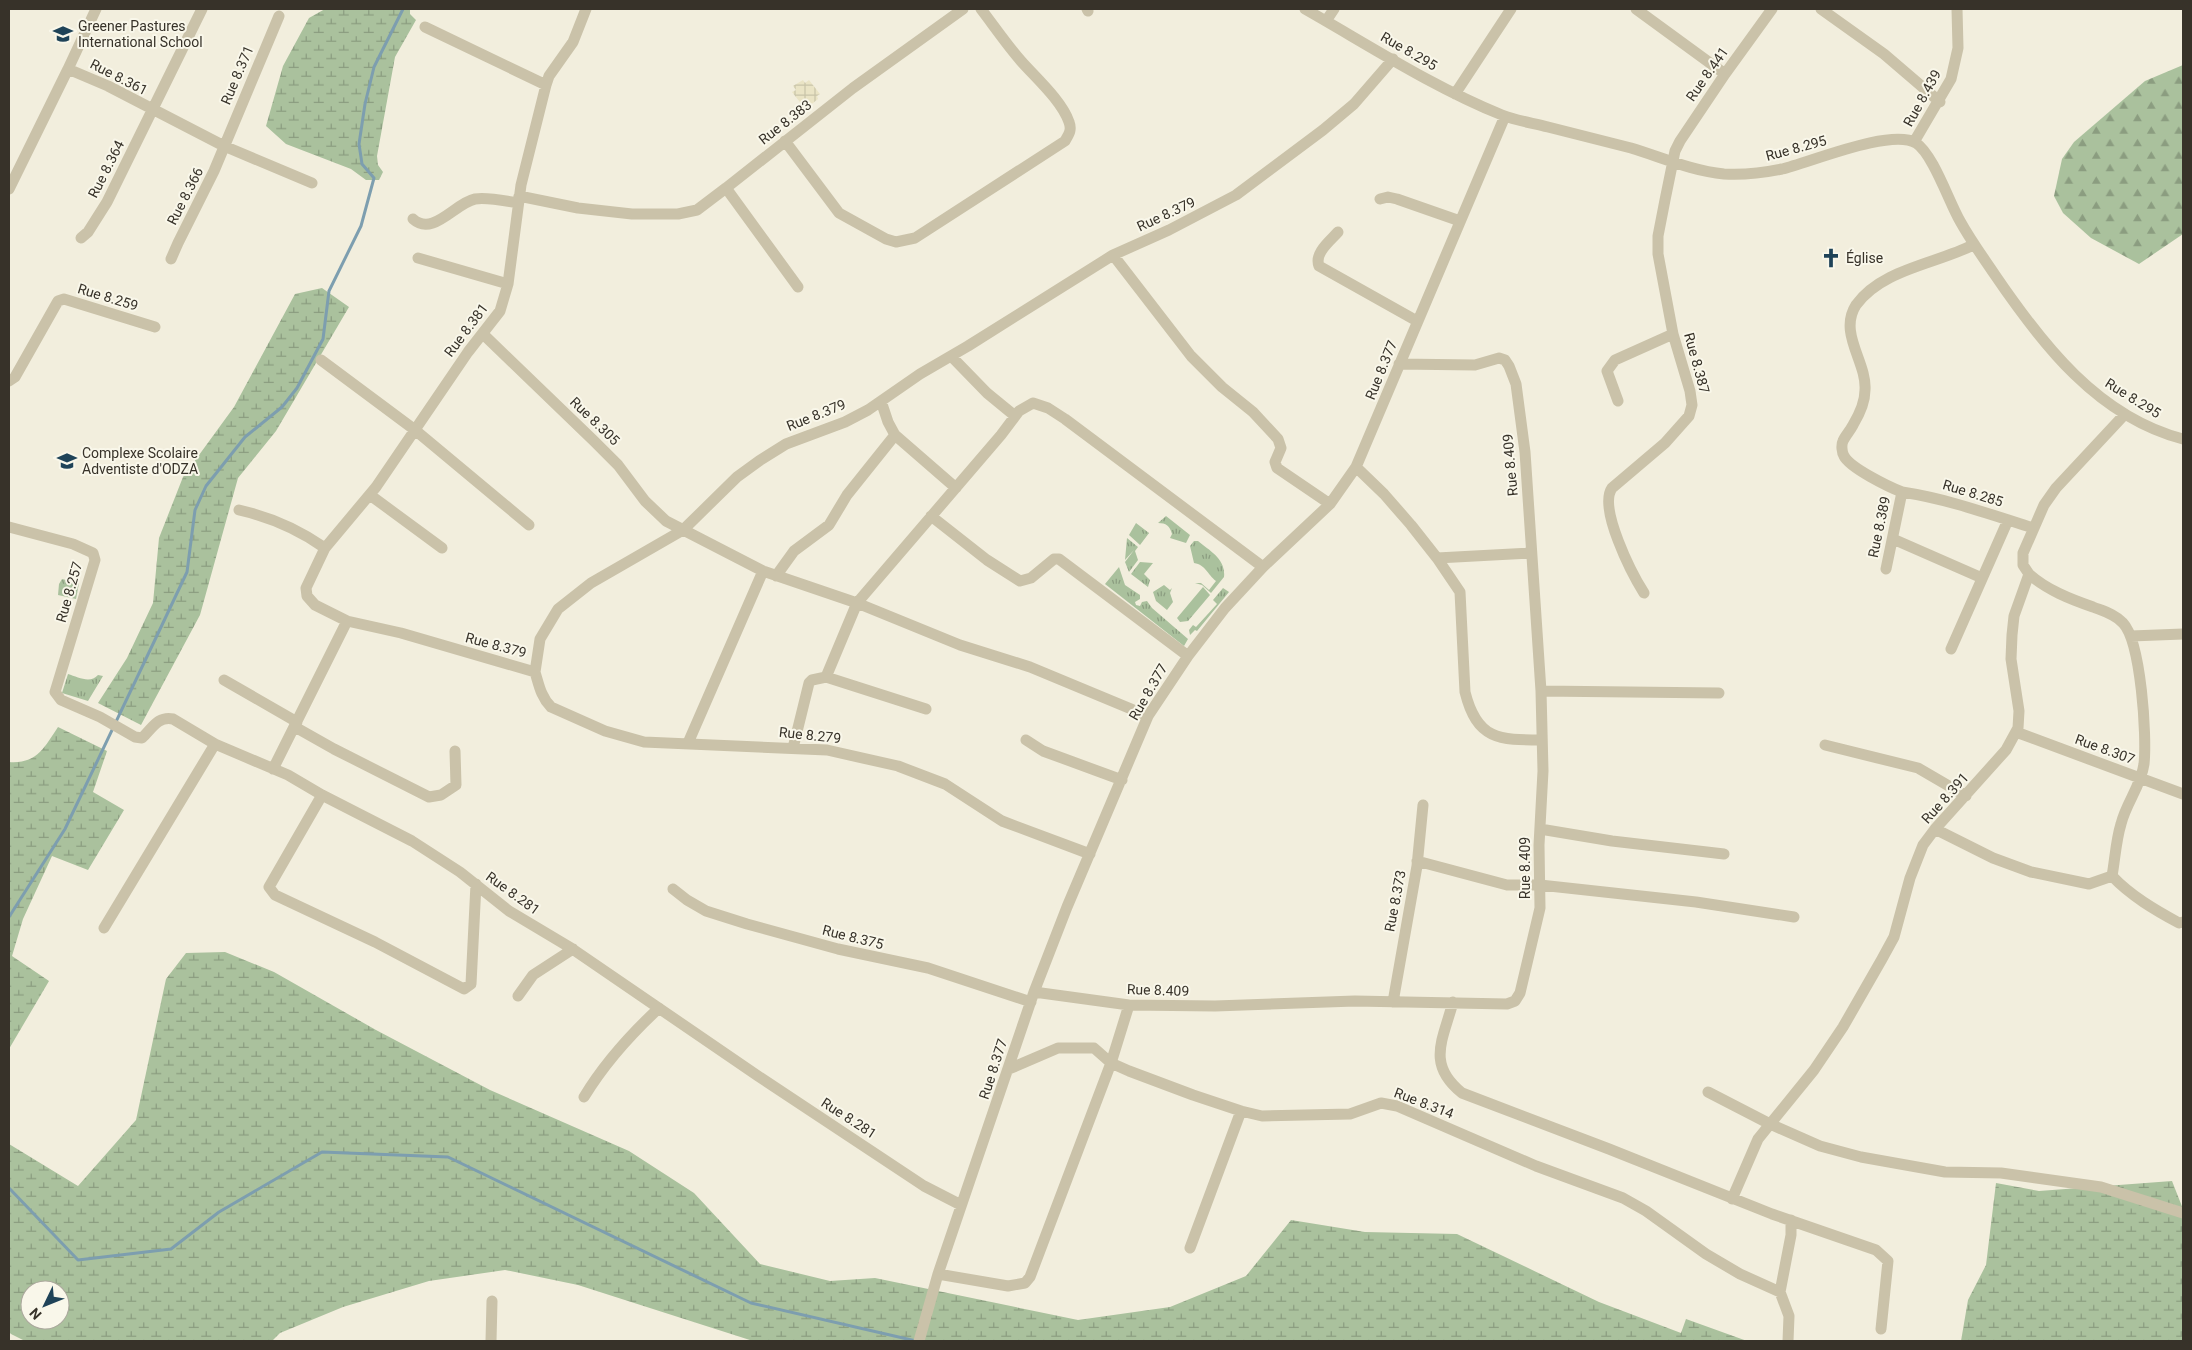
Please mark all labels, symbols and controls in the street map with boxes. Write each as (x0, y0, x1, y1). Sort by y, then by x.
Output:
place label: Greener Pastures International School (78, 18, 203, 50)
school or university icon: Greener Pastures International School (52, 23, 74, 45)
street label: Rue 8.295 (1378, 28, 1440, 74)
street label: Rue 8.371 (217, 43, 257, 107)
street label: Rue 8.441 (1683, 44, 1731, 104)
street label: Rue 8.361 (88, 56, 150, 98)
street label: Rue 8.439 (1900, 67, 1944, 129)
street label: Rue 8.383 (755, 96, 815, 148)
street label: Rue 8.295 (1764, 132, 1828, 164)
street label: Rue 8.364 (85, 137, 127, 200)
street label: Rue 8.366 (164, 164, 206, 227)
street label: Rue 8.379 (1134, 194, 1198, 234)
church icon: Église (1820, 247, 1842, 269)
place label: Église (1846, 249, 1883, 266)
street label: Rue 8.259 (76, 280, 140, 314)
street label: Rue 8.381 (441, 300, 491, 360)
street label: Rue 8.387 (1681, 331, 1713, 395)
street label: Rue 8.377 (1362, 338, 1400, 402)
street label: Rue 8.295 (2102, 375, 2164, 421)
street label: Rue 8.305 (567, 394, 623, 449)
street label: Rue 8.379 (784, 396, 848, 434)
street label: Rue 8.409 (1499, 433, 1521, 497)
place label: Complexe Scolaire Adventiste d'ODZA (82, 445, 198, 477)
school or university icon: Complexe Scolaire Adventiste d'ODZA (56, 450, 78, 472)
street label: Rue 8.285 (1941, 476, 2005, 510)
street label: Rue 8.389 (1865, 495, 1893, 559)
street label: Rue 8.257 (53, 560, 85, 624)
street label: Rue 8.379 (464, 629, 528, 661)
street label: Rue 8.377 (1125, 661, 1171, 723)
street label: Rue 8.279 (778, 724, 842, 746)
street label: Rue 8.307 (2073, 731, 2137, 767)
street label: Rue 8.391 (1918, 769, 1972, 827)
street label: Rue 8.409 (1517, 837, 1533, 899)
street label: Rue 8.281 (483, 868, 543, 918)
street label: Rue 8.373 (1381, 869, 1409, 933)
street label: Rue 8.375 (821, 922, 885, 952)
street label: Rue 8.409 (1127, 981, 1189, 999)
street label: Rue 8.377 (976, 1037, 1010, 1101)
street label: Rue 8.314 (1392, 1084, 1456, 1122)
street label: Rue 8.281 (818, 1094, 880, 1142)
north arrow (20, 1280, 70, 1330)
text: N (26, 1305, 45, 1323)

